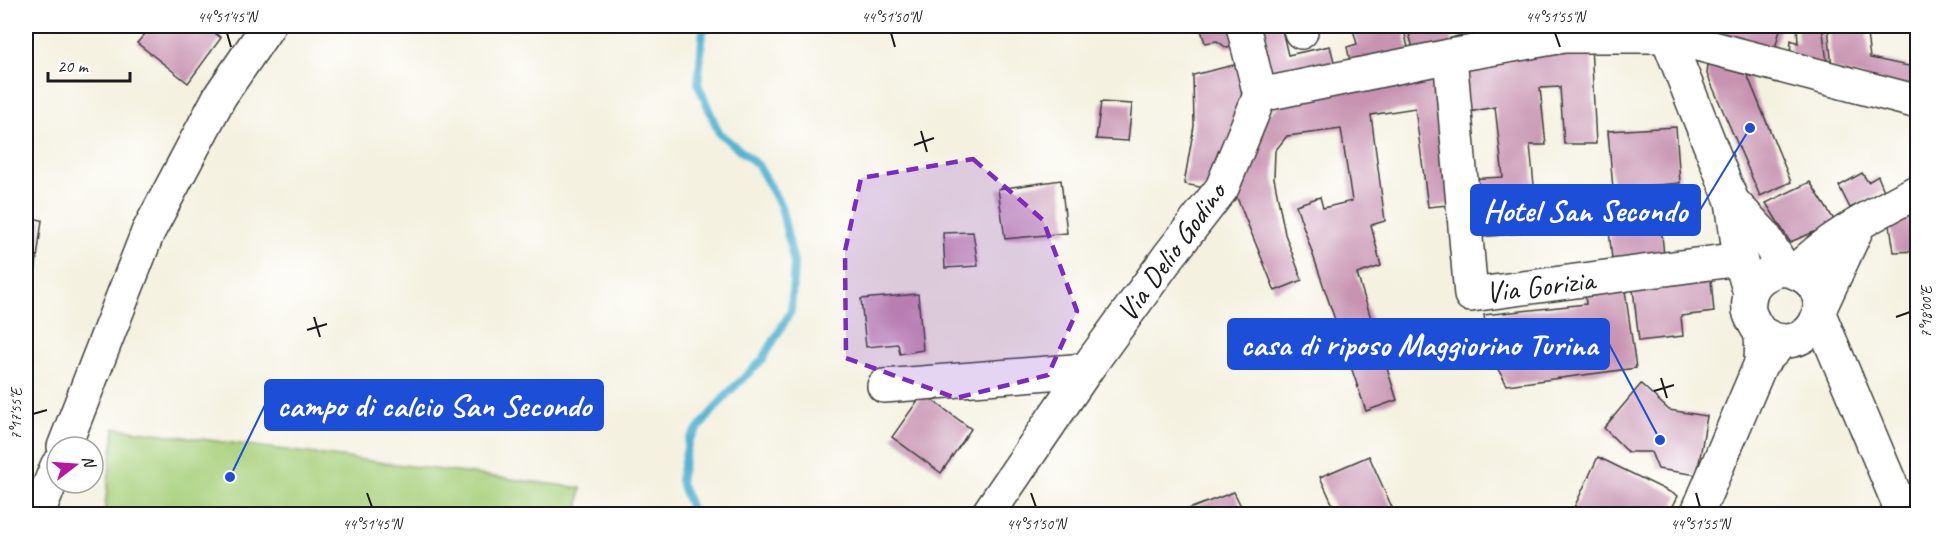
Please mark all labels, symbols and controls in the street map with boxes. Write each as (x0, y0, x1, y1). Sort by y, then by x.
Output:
text: 44°51'45"N (197, 8, 260, 27)
text: 44°51'50"N (861, 8, 924, 27)
text: 44°51'55"N (1525, 8, 1588, 27)
scale bar (48, 45, 130, 83)
text: 20 m (57, 55, 90, 77)
street label: Via Delio Godino (1108, 172, 1236, 329)
callout: Hotel San Secondo (1471, 185, 1700, 235)
text: Hotel San Secondo (1483, 190, 1689, 231)
street label: Via Gorizia (1484, 260, 1599, 312)
text: 7°18'00"E (1917, 284, 1936, 338)
callout: casa di riposo Maggiorino Turina (1228, 319, 1609, 369)
text: casa di riposo Maggiorino Turina (1240, 324, 1600, 365)
callout: campo di calcio San Secondo (265, 380, 603, 430)
text: campo di calcio San Secondo (277, 385, 594, 426)
text: 7°17'55"E (7, 386, 26, 440)
north arrow (45, 435, 105, 495)
text: N (77, 453, 100, 472)
text: 44°51'45"N (342, 515, 405, 534)
text: 44°51'50"N (1006, 515, 1069, 534)
text: 44°51'55"N (1670, 515, 1733, 534)

